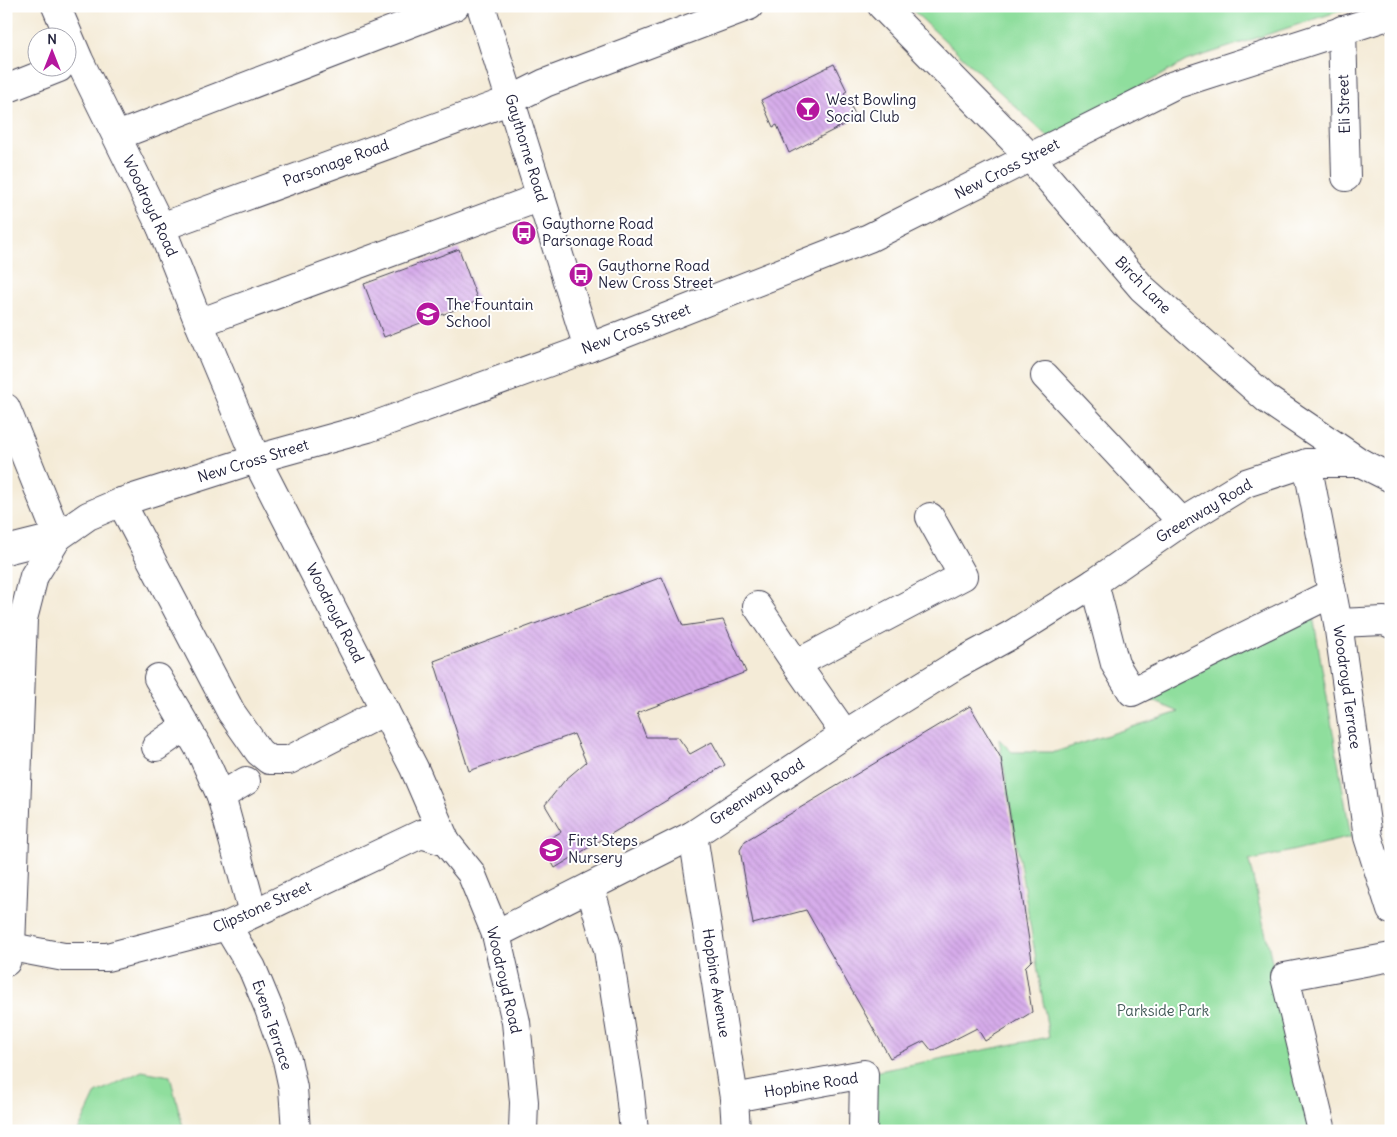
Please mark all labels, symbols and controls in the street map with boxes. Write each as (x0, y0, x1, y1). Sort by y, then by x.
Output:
north arrow (28, 28, 78, 78)
text: N (47, 30, 57, 48)
street label: Eli Street (1333, 74, 1354, 134)
place label: West Bowling Social Club (826, 90, 916, 126)
street label: Gaythorne Road (501, 92, 552, 204)
bar icon: West Bowling Social Club (795, 96, 821, 122)
street label: New Cross Street (951, 134, 1062, 203)
street label: Parsonage Road (280, 135, 391, 190)
street label: Woodroyd Road (119, 152, 182, 259)
place label: Gaythorne Road Parsonage Road (542, 214, 654, 250)
bus stop icon: Gaythorne Road Parsonage Road (511, 220, 537, 246)
street label: Birch Lane (1111, 252, 1175, 317)
place label: Gaythorne Road New Cross Street (598, 256, 713, 292)
bus stop icon: Gaythorne Road New Cross Street (568, 262, 594, 288)
place label: The Fountain School (446, 295, 534, 331)
street label: New Cross Street (579, 299, 693, 358)
school or university icon: The Fountain School (415, 301, 441, 327)
street label: New Cross Street (195, 435, 311, 486)
street label: Greenway Road (1152, 474, 1255, 547)
street label: Woodroyd Road (302, 560, 369, 666)
street label: Woodroyd Terrace (1329, 624, 1366, 750)
street label: Greenway Road (706, 754, 808, 829)
place label: First Steps Nursery (568, 831, 638, 867)
school or university icon: First Steps Nursery (538, 837, 564, 863)
street label: Clipstone Street (210, 876, 314, 937)
street label: Woodroyd Road (483, 925, 526, 1035)
street label: Hopbine Avenue (699, 927, 734, 1039)
street label: Evens Terrace (248, 977, 297, 1072)
park label: Parkside Park (1117, 1001, 1210, 1020)
street label: Hopbine Road (763, 1068, 859, 1101)

